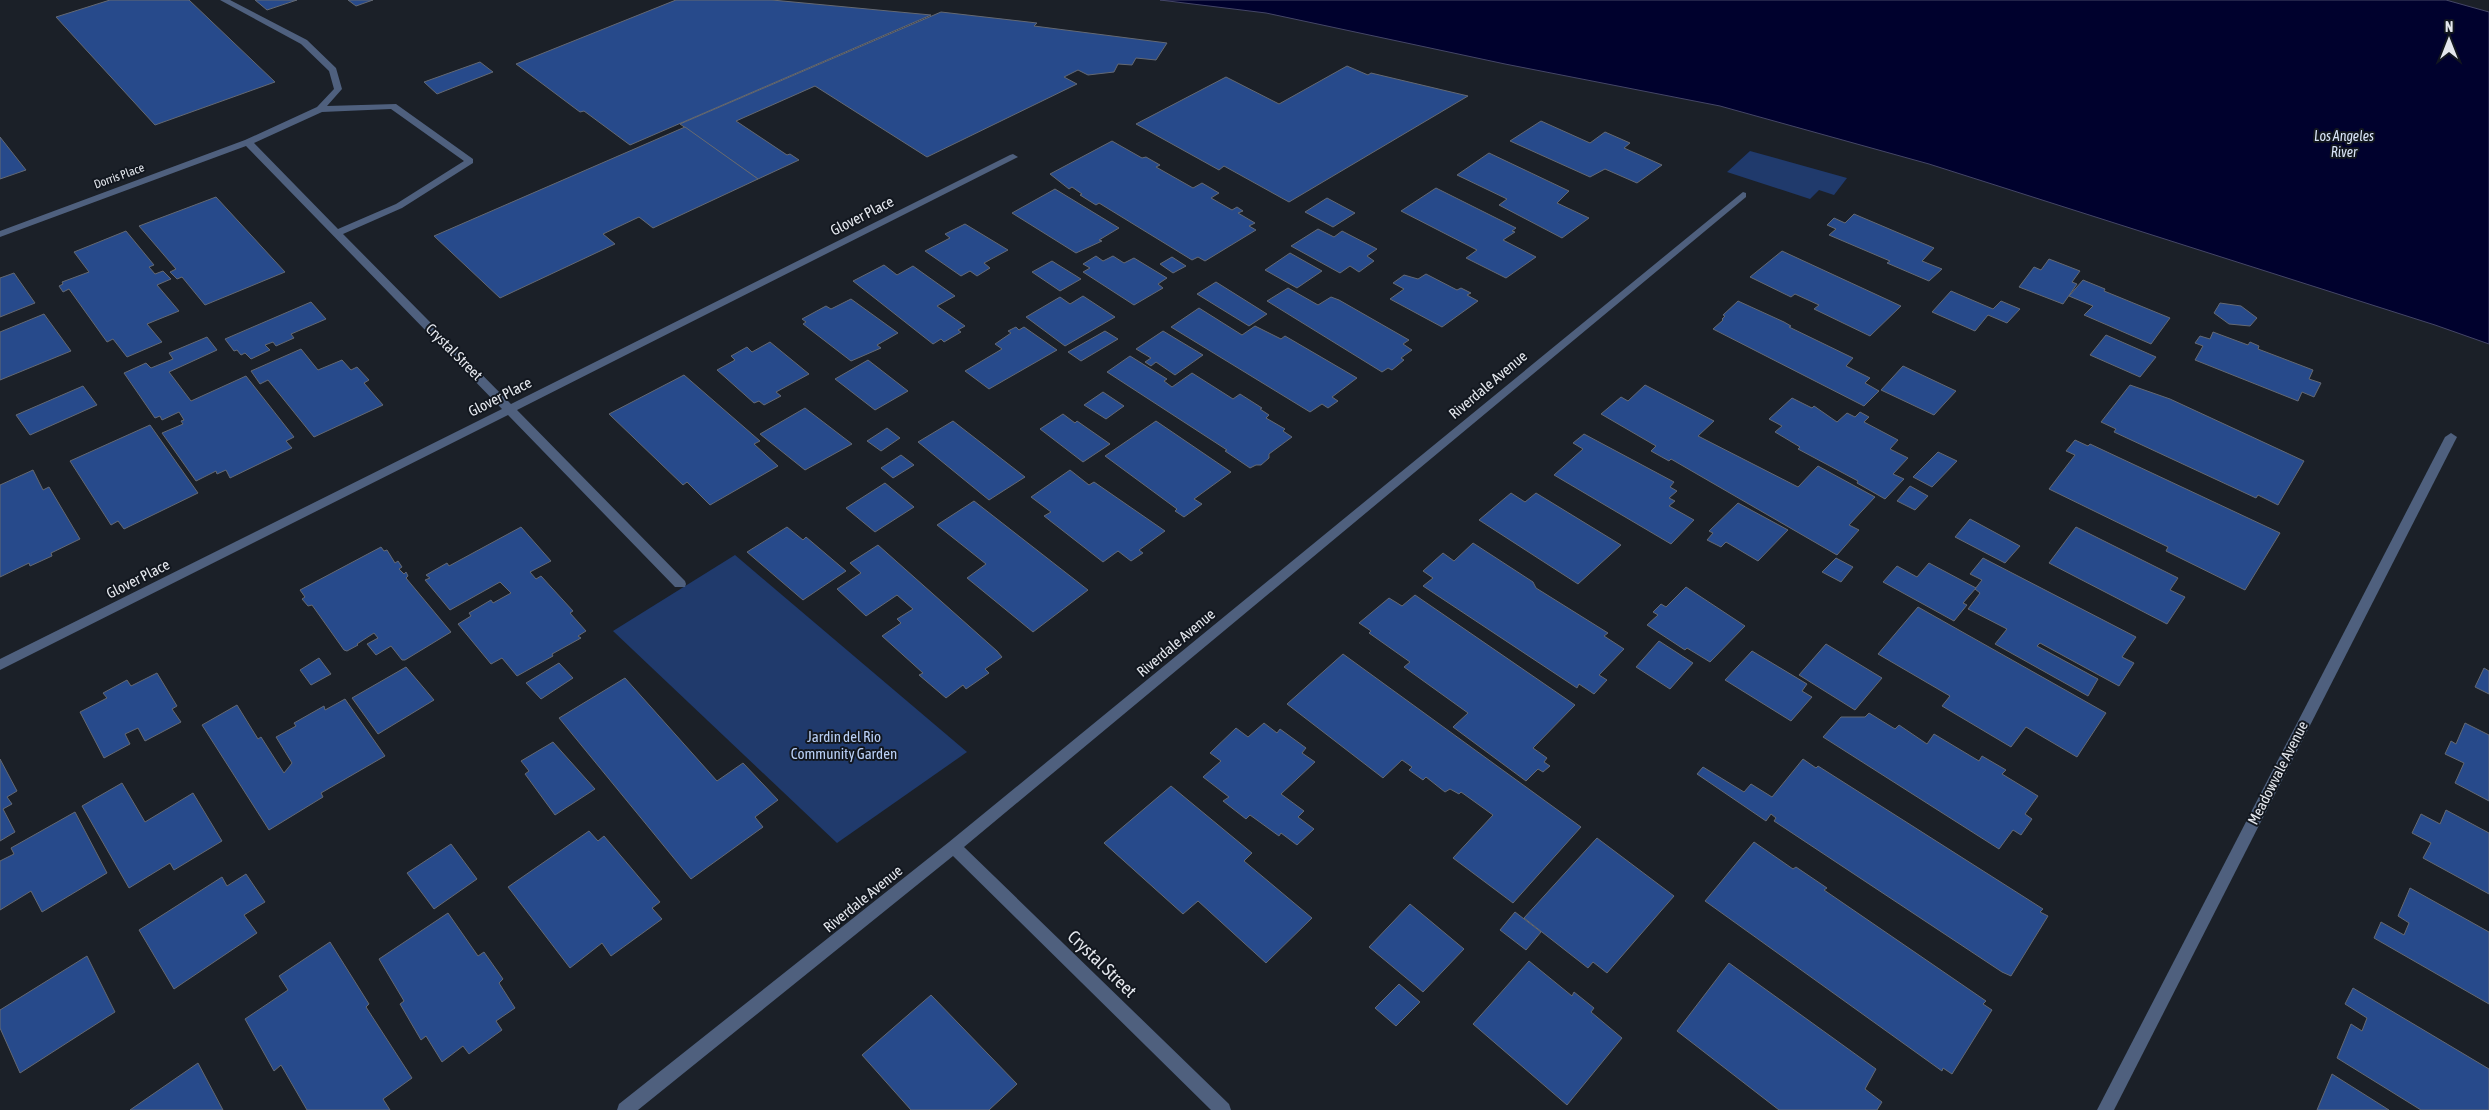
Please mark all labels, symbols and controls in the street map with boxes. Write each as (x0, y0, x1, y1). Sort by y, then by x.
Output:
north arrow (2424, 15, 2474, 65)
text: N (2445, 19, 2453, 35)
water label: Los Angeles River (2314, 128, 2374, 160)
street label: Dorris Place (92, 160, 146, 192)
street label: Glover Place (827, 192, 896, 239)
street label: Crystal Street (423, 320, 486, 383)
street label: Riverdale Avenue (1445, 347, 1530, 422)
street label: Glover Place (465, 373, 534, 420)
street label: Glover Place (103, 555, 172, 602)
street label: Riverdale Avenue (1133, 605, 1218, 680)
street label: Meadowvale Avenue (2244, 718, 2311, 827)
park label: Jardin del Rio Community Garden (791, 728, 897, 762)
street label: Riverdale Avenue (820, 862, 906, 936)
street label: Crystal Street (1064, 926, 1141, 1002)

